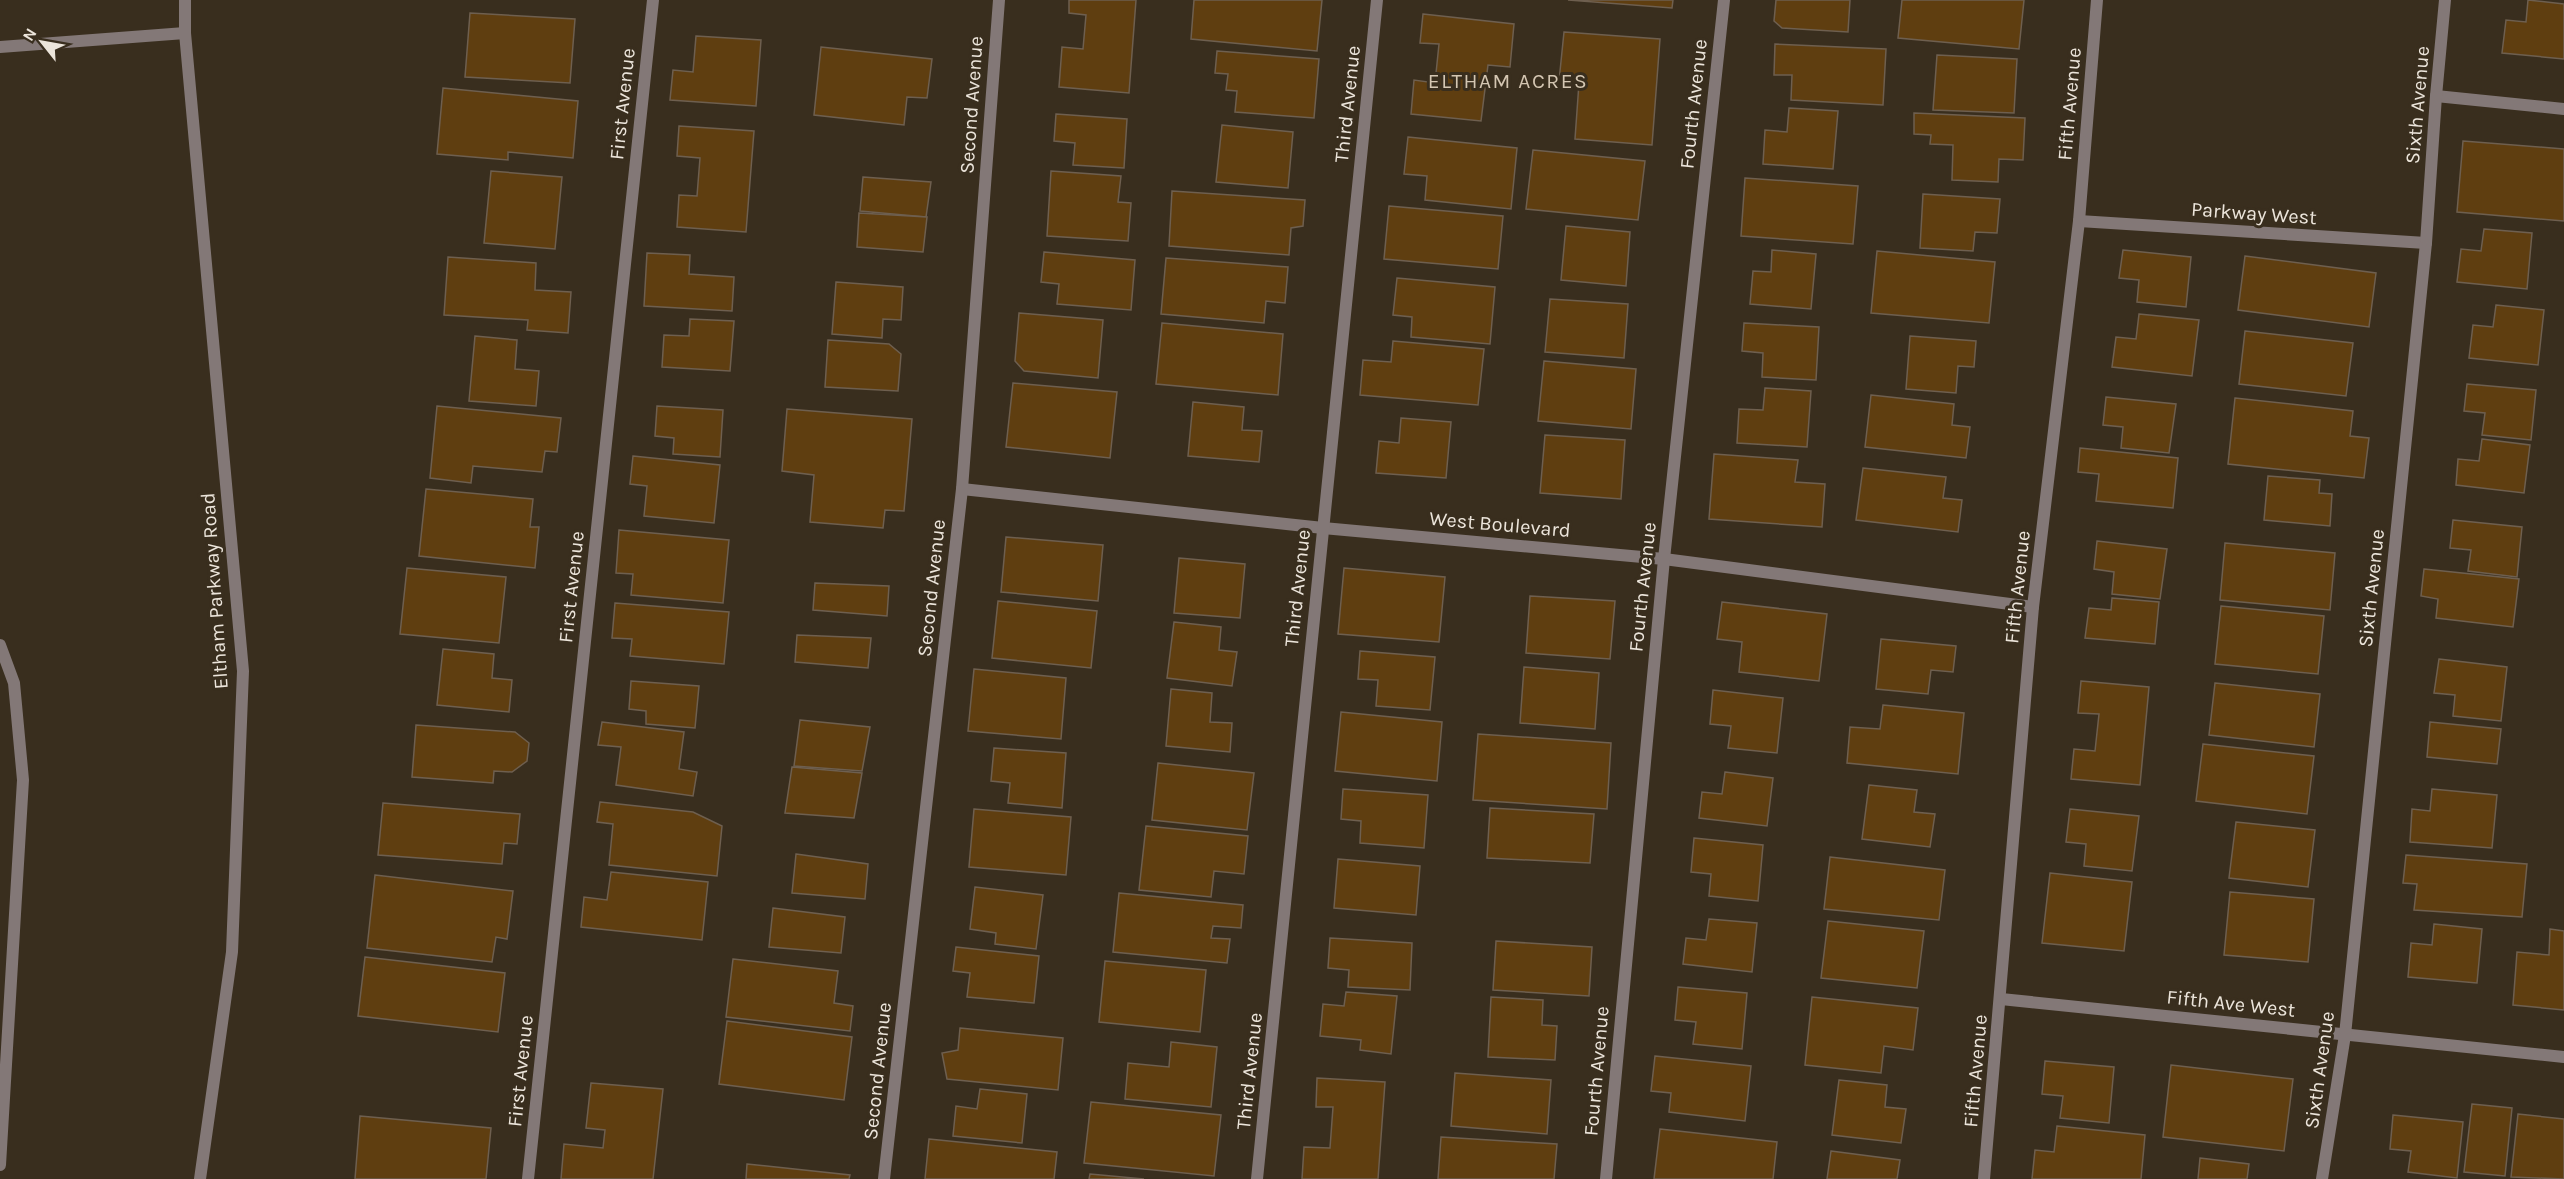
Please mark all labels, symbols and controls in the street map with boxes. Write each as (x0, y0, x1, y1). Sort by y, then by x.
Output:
north arrow (12, 12, 72, 72)
text: N (18, 25, 41, 44)
street label: Second Avenue (955, 35, 988, 175)
street label: Fourth Avenue (1675, 38, 1712, 170)
street label: Third Avenue (1330, 44, 1365, 164)
street label: Sixth Avenue (2401, 45, 2434, 165)
street label: First Avenue (605, 47, 640, 161)
street label: Fifth Avenue (2053, 47, 2086, 162)
district label: ELTHAM ACRES (1428, 69, 1588, 93)
street label: Parkway West (2190, 198, 2318, 229)
street label: Eltham Parkway Road (196, 492, 233, 690)
street label: West Boulevard (1428, 507, 1572, 542)
street label: Second Avenue (913, 518, 950, 658)
street label: Fourth Avenue (1624, 521, 1661, 653)
street label: Third Avenue (1280, 528, 1315, 648)
street label: Sixth Avenue (2354, 528, 2389, 648)
street label: Fifth Avenue (2000, 529, 2035, 645)
street label: First Avenue (554, 530, 589, 644)
street label: Fifth Ave West (2165, 985, 2297, 1022)
street label: Second Avenue (859, 1001, 896, 1141)
street label: Fourth Avenue (1579, 1005, 1614, 1137)
street label: Sixth Avenue (2300, 1010, 2339, 1130)
street label: Third Avenue (1232, 1011, 1267, 1131)
street label: First Avenue (503, 1014, 538, 1128)
street label: Fifth Avenue (1959, 1014, 1992, 1129)

